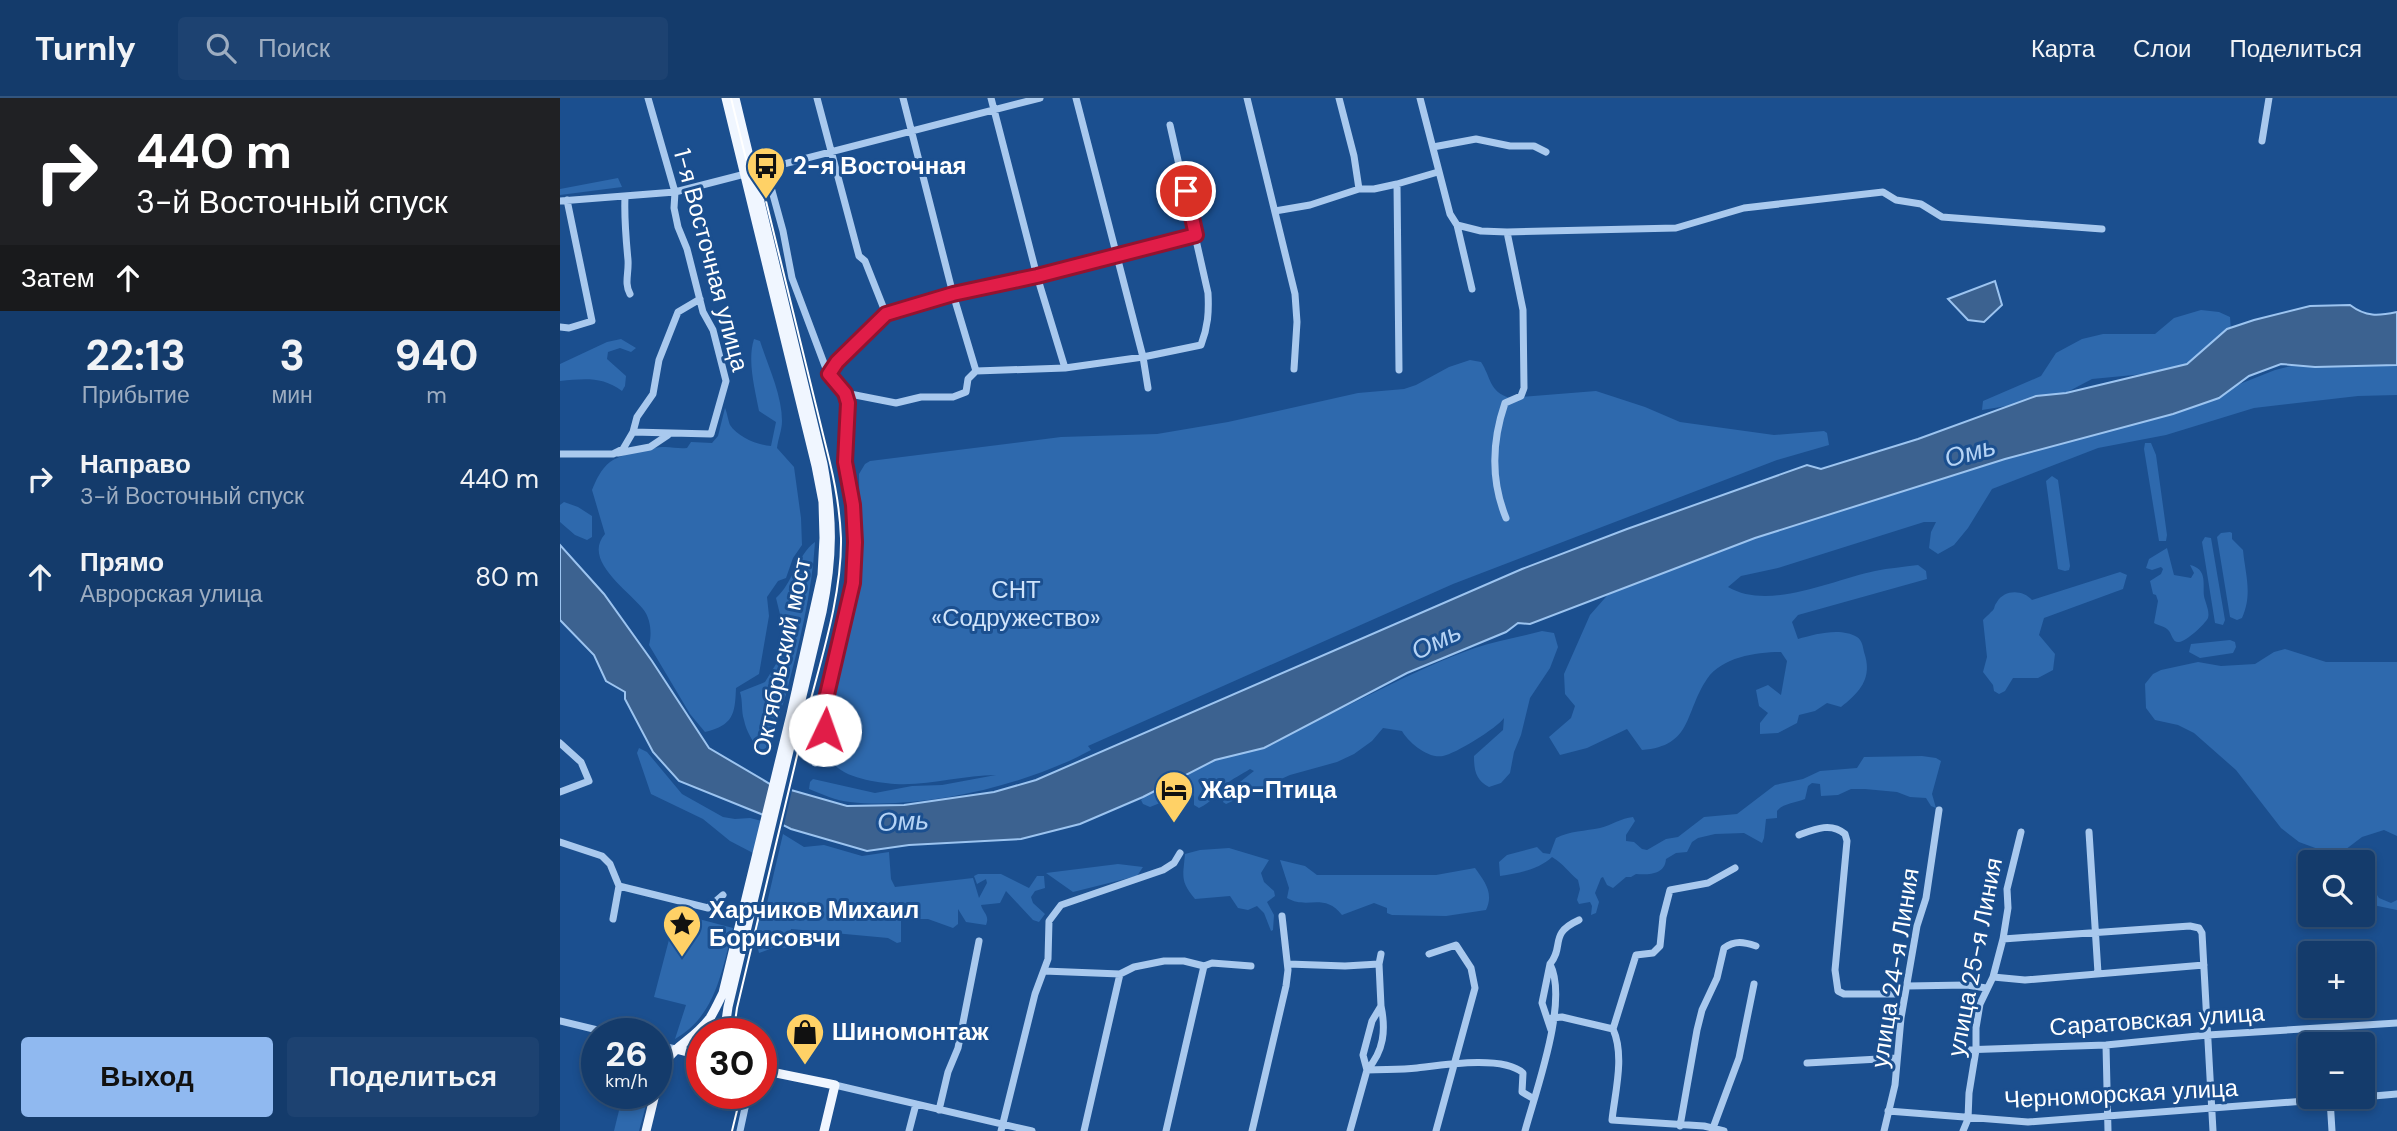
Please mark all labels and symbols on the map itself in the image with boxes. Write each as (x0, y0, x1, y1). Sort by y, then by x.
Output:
street label: 1-я Восточная улица (667, 145, 756, 375)
bus stop icon: 2-я Восточная (745, 145, 787, 200)
place label: 2-я Восточная (793, 150, 967, 181)
pin (1156, 161, 1216, 221)
water label: Омь (1941, 429, 1999, 475)
street label: Октябрьский мост (745, 555, 818, 759)
park label: СНТ «Содружество» (931, 574, 1101, 633)
water label: Омь (1405, 614, 1467, 668)
position arrow (788, 693, 862, 767)
hotel icon: Жар-Птица (1153, 769, 1195, 824)
place label: Жар-Птица (1200, 774, 1338, 805)
water label: Омь (877, 803, 929, 839)
street label: улица 25-я Линия (1940, 855, 2009, 1059)
street label: улица 24-я Линия (1863, 866, 1926, 1070)
place label: Харчиков Михаил Борисовчи (709, 894, 919, 953)
place icon: Харчиков Михаил Борисовчи (661, 903, 703, 958)
street label: Саратовская улица (2048, 996, 2266, 1042)
shop icon: Шиномонтаж (784, 1011, 826, 1066)
place label: Шиномонтаж (832, 1016, 989, 1047)
speed limit sign: 30 (686, 1018, 777, 1109)
street label: Черноморская улица (2003, 1072, 2239, 1115)

